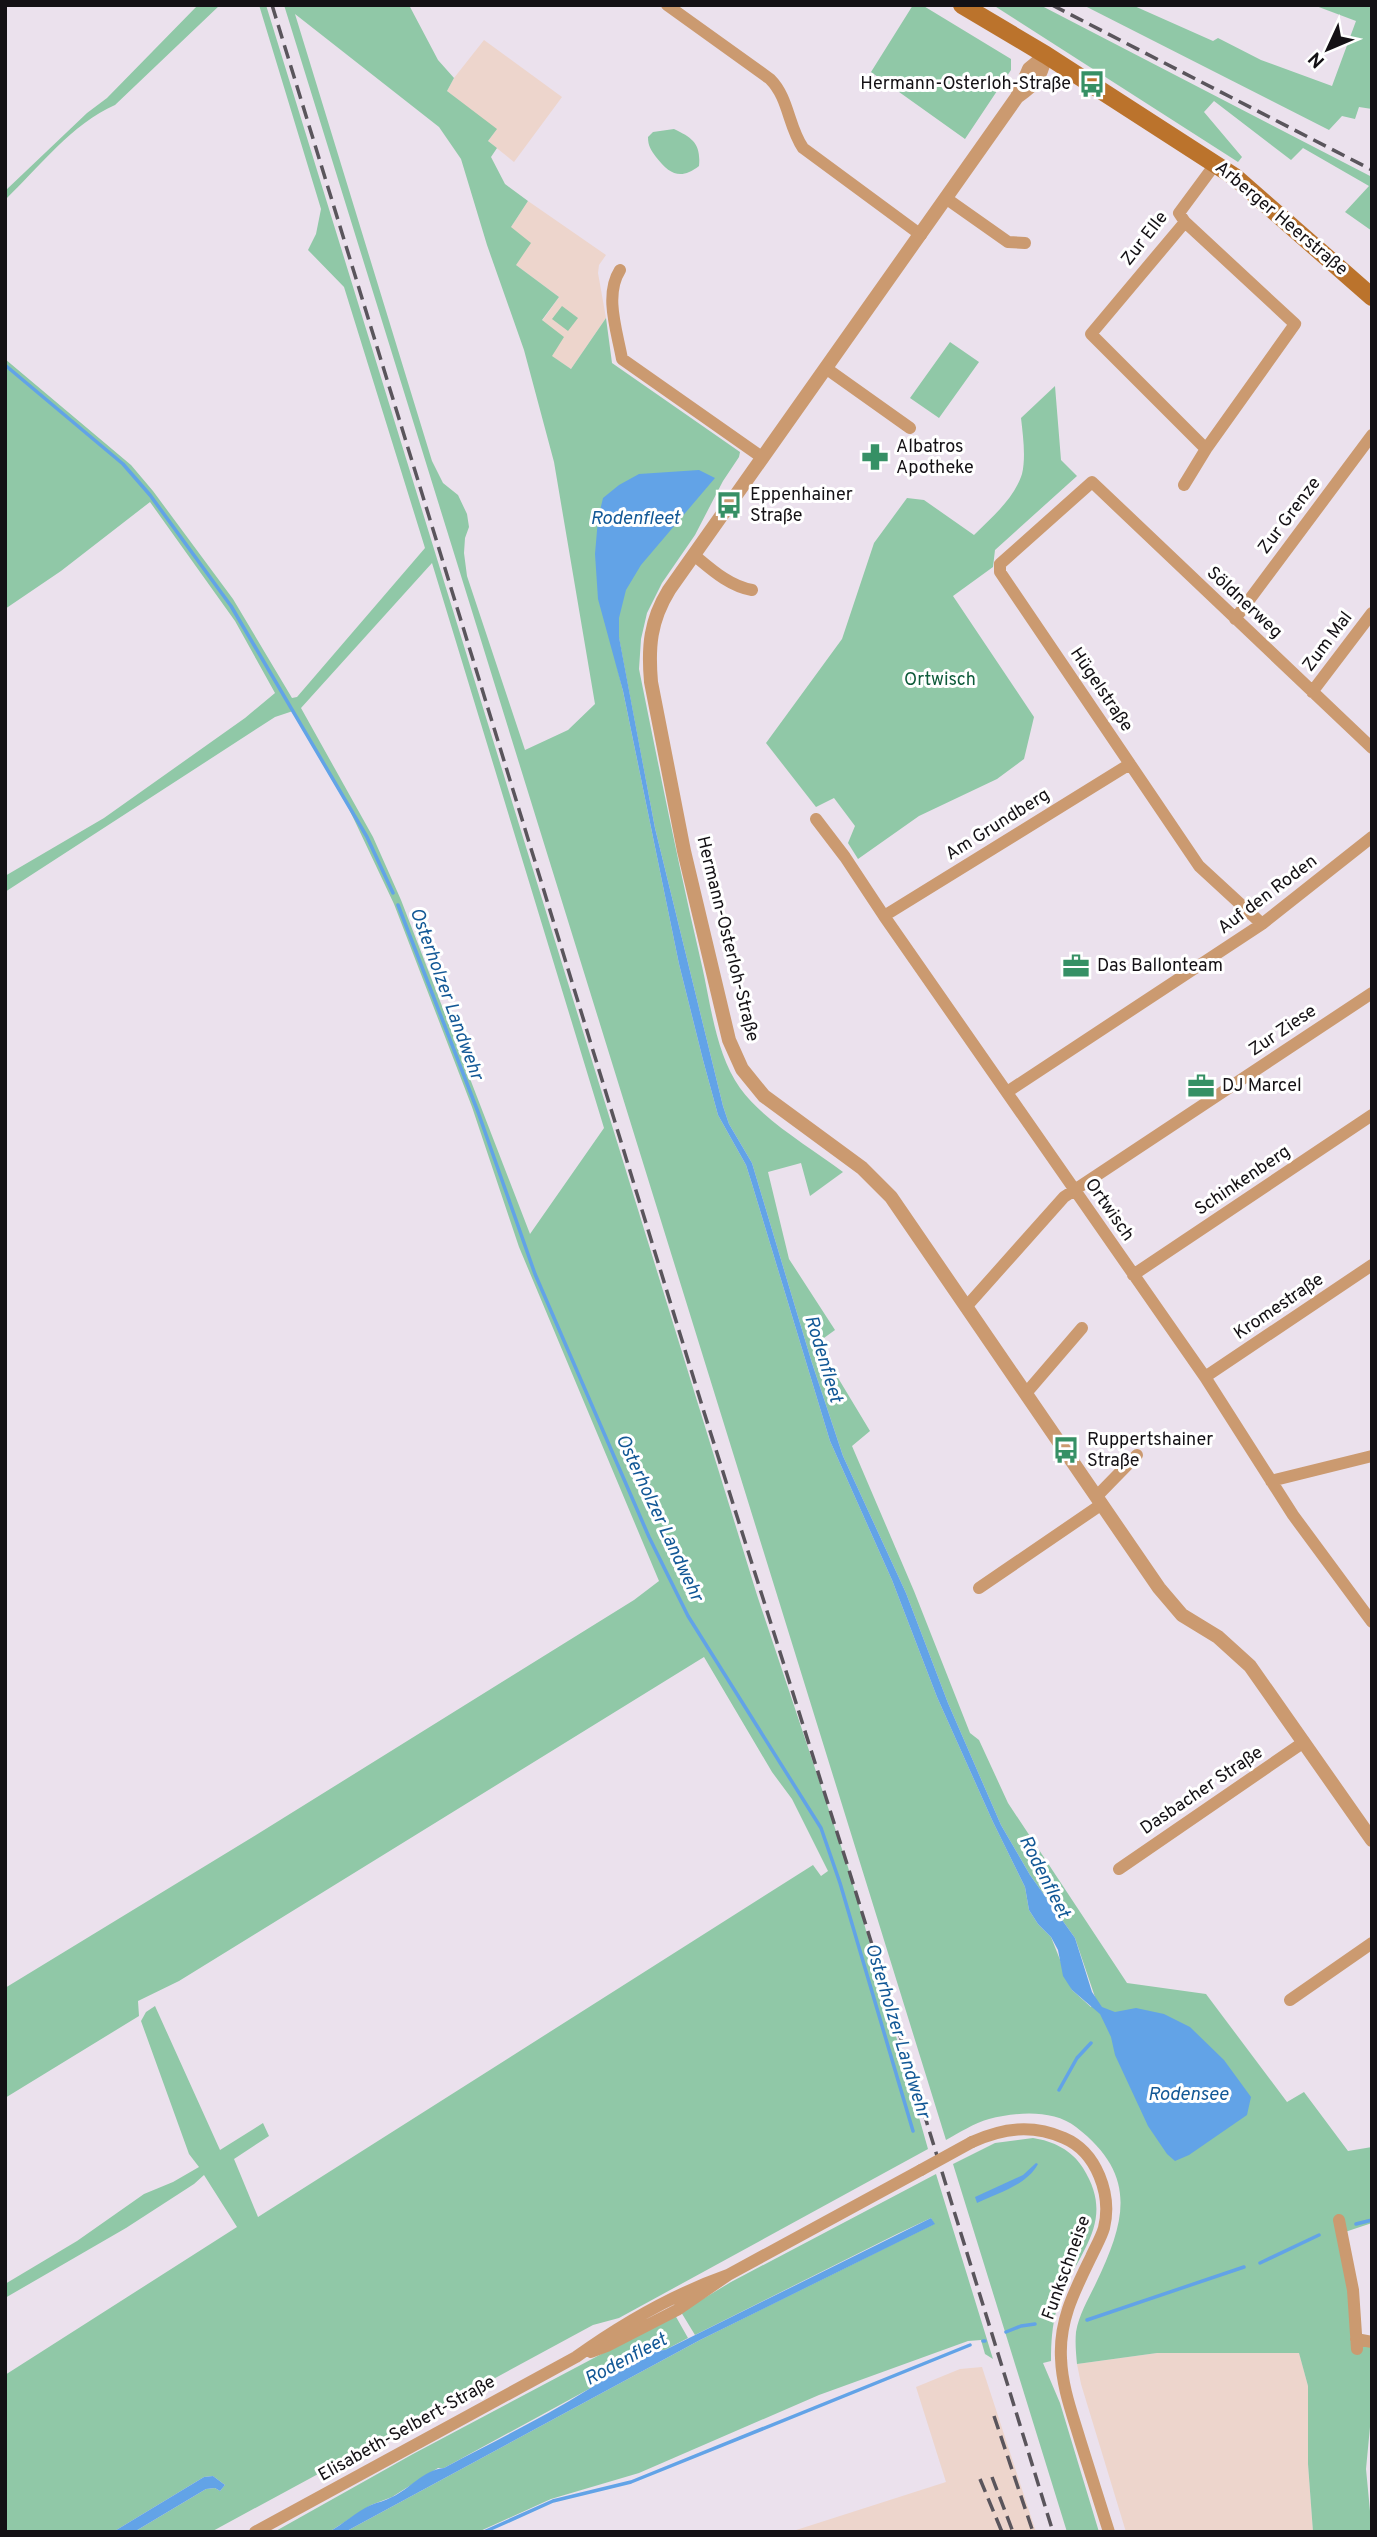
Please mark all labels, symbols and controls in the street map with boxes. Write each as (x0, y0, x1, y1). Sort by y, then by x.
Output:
north arrow (1293, 14, 1363, 84)
text: N (1304, 46, 1331, 73)
bus stop icon: Hermann-Osterloh-Straße (1077, 69, 1107, 99)
place label: Hermann-Osterloh-Straße (860, 73, 1071, 96)
street label: Arberger Heerstraße (1210, 157, 1352, 281)
street label: Zur Elle (1117, 207, 1173, 271)
place label: Albatros Apotheke (896, 436, 974, 480)
pharmacy icon: Albatros Apotheke (860, 442, 890, 472)
street label: Zur Grenze (1254, 473, 1326, 559)
place label: Eppenhainer Straße (750, 484, 853, 528)
bus stop icon: Eppenhainer Straße (714, 490, 744, 520)
water label: Rodenfleet (590, 507, 681, 531)
street label: Söldnerweg (1201, 562, 1287, 644)
street label: Zum Mal (1298, 607, 1358, 677)
street label: Hügelstraße (1064, 643, 1138, 737)
park label: Ortwisch (904, 669, 976, 692)
street label: Am Grundberg (942, 784, 1054, 866)
street label: Hermann-Osterloh-Straße (690, 834, 764, 1044)
street label: Auf den Roden (1214, 850, 1322, 940)
water label: Osterholzer Landwehr (404, 905, 489, 1085)
office icon: Das Ballonteam (1061, 951, 1091, 981)
place label: Das Ballonteam (1097, 955, 1223, 978)
street label: Zur Ziese (1245, 1000, 1321, 1062)
office icon: DJ Marcel (1186, 1071, 1216, 1101)
place label: DJ Marcel (1222, 1075, 1302, 1098)
street label: Schinkenberg (1191, 1141, 1295, 1221)
street label: Ortwisch (1079, 1174, 1139, 1246)
street label: Kromestraße (1230, 1269, 1328, 1345)
water label: Rodenfleet (798, 1313, 848, 1407)
place label: Ruppertshainer Straße (1087, 1429, 1213, 1473)
water label: Osterholzer Landwehr (610, 1431, 709, 1607)
bus stop icon: Ruppertshainer Straße (1051, 1435, 1081, 1465)
street label: Dasbacher Straße (1136, 1742, 1268, 1840)
water label: Rodenfleet (1013, 1832, 1076, 1924)
water label: Osterholzer Landwehr (859, 1941, 936, 2123)
water label: Rodensee (1148, 2083, 1228, 2107)
street label: Funkschneise (1037, 2213, 1097, 2323)
water label: Rodenfleet (581, 2328, 672, 2392)
street label: Elisabeth-Selbert-Straße (314, 2371, 500, 2487)

